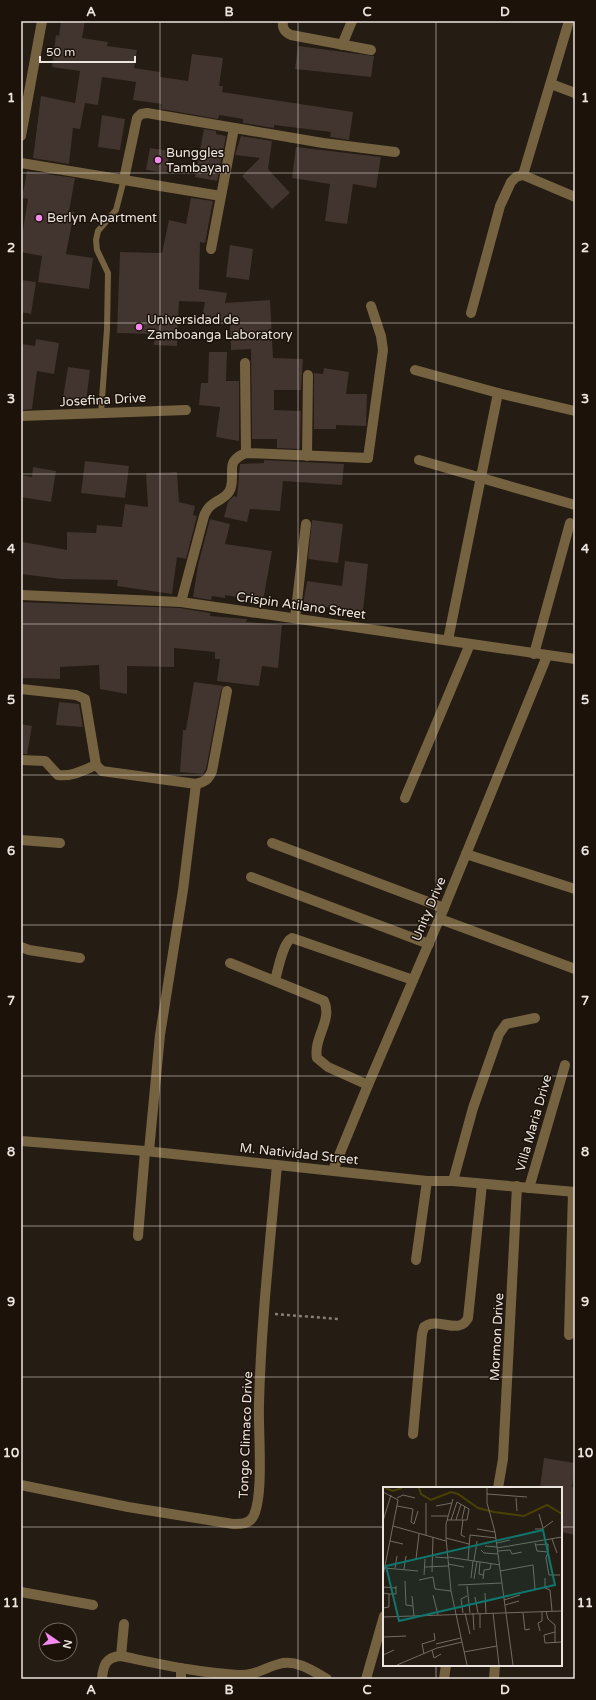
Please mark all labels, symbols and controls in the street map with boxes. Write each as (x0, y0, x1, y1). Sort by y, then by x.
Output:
text: A (86, 4, 96, 20)
text: B (224, 4, 234, 20)
text: C (362, 4, 372, 20)
text: D (500, 4, 510, 20)
scale bar (40, 38, 135, 64)
text: 50 m (46, 45, 75, 59)
text: 1 (7, 90, 15, 106)
text: 1 (581, 90, 589, 106)
place label: Bunggles Tambayan (166, 145, 230, 176)
marker: Bunggles Tambayan (153, 155, 163, 165)
place label: Berlyn Apartment (47, 210, 157, 226)
marker: Berlyn Apartment (34, 213, 44, 223)
text: 2 (7, 240, 15, 256)
text: 2 (581, 240, 589, 256)
place label: Universidad de Zamboanga Laboratory (147, 312, 293, 343)
marker: Universidad de Zamboanga Laboratory (134, 322, 144, 332)
street label: Josefina Drive (59, 390, 147, 410)
text: 3 (7, 391, 15, 407)
text: 3 (581, 391, 589, 407)
text: 4 (7, 541, 16, 557)
text: 4 (581, 541, 590, 557)
street label: Crispin Atilano Street (235, 589, 367, 623)
text: 5 (7, 692, 15, 708)
text: 5 (581, 692, 589, 708)
text: 6 (7, 843, 15, 859)
text: 6 (581, 843, 589, 859)
street label: Unity Drive (408, 875, 450, 943)
text: 7 (7, 993, 15, 1009)
text: 7 (581, 993, 589, 1009)
street label: Villa Maria Drive (513, 1073, 555, 1173)
street label: M. Natividad Street (239, 1140, 359, 1168)
text: 8 (7, 1144, 15, 1160)
text: 8 (581, 1144, 589, 1160)
street label: Mormon Drive (487, 1292, 507, 1382)
text: 9 (7, 1294, 15, 1310)
text: 9 (581, 1294, 589, 1310)
street label: Tongo Climaco Drive (236, 1371, 256, 1499)
text: 10 (3, 1445, 19, 1461)
text: 10 (577, 1445, 593, 1461)
inset map (383, 1487, 562, 1666)
text: 11 (3, 1595, 19, 1611)
text: 11 (577, 1595, 593, 1611)
north arrow (38, 1622, 78, 1662)
text: N (60, 1638, 75, 1650)
text: A (86, 1682, 96, 1698)
text: B (224, 1682, 234, 1698)
text: C (362, 1682, 372, 1698)
text: D (500, 1682, 510, 1698)

